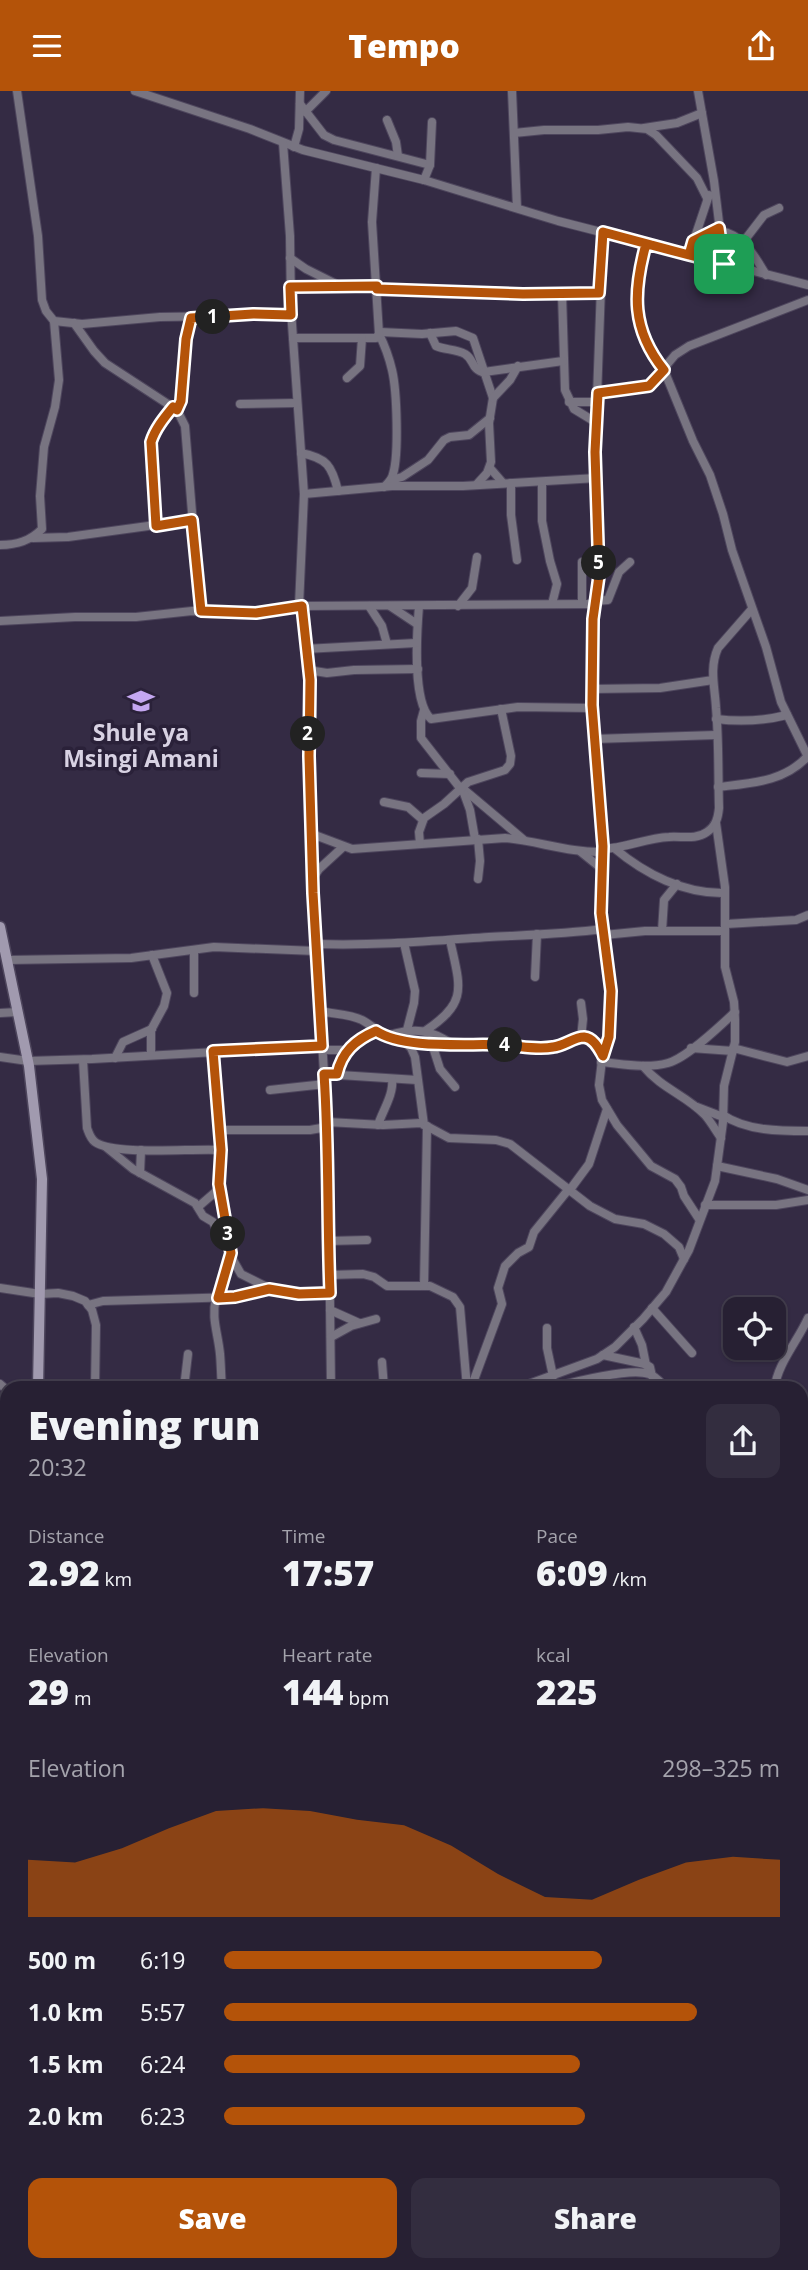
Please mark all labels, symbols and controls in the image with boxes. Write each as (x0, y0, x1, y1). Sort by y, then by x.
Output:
text: Tempo (348, 24, 460, 67)
icon: menu (28, 27, 66, 65)
icon: share (742, 27, 780, 65)
pin (694, 234, 754, 294)
icon: arrive (705, 245, 743, 283)
pin: 1 (196, 299, 230, 335)
text: 1 (207, 303, 218, 329)
pin: 5 (582, 545, 616, 581)
text: 5 (593, 549, 604, 575)
school or university icon: Shule ya Msingi Amani (126, 686, 156, 716)
place label: Shule ya Msingi Amani (63, 716, 219, 774)
pin: 2 (290, 717, 326, 751)
text: 2 (302, 720, 313, 746)
pin: 4 (488, 1027, 522, 1063)
text: 4 (499, 1031, 510, 1057)
pin: 3 (210, 1217, 246, 1251)
text: 3 (222, 1220, 233, 1246)
map controls (723, 1297, 786, 1360)
button: locate (723, 1297, 786, 1360)
text: Evening run (28, 1399, 260, 1451)
button: share (706, 1404, 780, 1478)
text: 20:32 (28, 1451, 87, 1483)
text: Distance (28, 1523, 104, 1549)
text: Time (282, 1523, 326, 1549)
text: Pace (536, 1523, 578, 1549)
text: 2.92 (28, 1549, 100, 1596)
text: 17:57 (282, 1549, 374, 1596)
text: 6:09 (536, 1549, 608, 1596)
text: km (100, 1566, 132, 1592)
text: /km (608, 1566, 647, 1592)
text: Elevation (28, 1642, 109, 1668)
text: Heart rate (282, 1642, 372, 1668)
text: kcal (536, 1642, 570, 1668)
text: 29 (28, 1668, 69, 1715)
text: 144 (282, 1668, 344, 1715)
text: 225 (536, 1668, 598, 1715)
text: m (69, 1685, 92, 1711)
text: bpm (344, 1685, 389, 1711)
text: Elevation (28, 1752, 126, 1784)
text: 298–325 m (662, 1752, 780, 1784)
text: 500 m (28, 1944, 96, 1976)
text: 6:19 (140, 1944, 186, 1976)
text: 1.0 km (28, 1996, 104, 2028)
text: 5:57 (140, 1996, 186, 2028)
text: 1.5 km (28, 2048, 104, 2080)
text: 6:24 (140, 2048, 186, 2080)
text: 2.0 km (28, 2100, 104, 2132)
text: 6:23 (140, 2100, 186, 2132)
button: Save (28, 2178, 397, 2258)
button: Share (411, 2178, 780, 2258)

